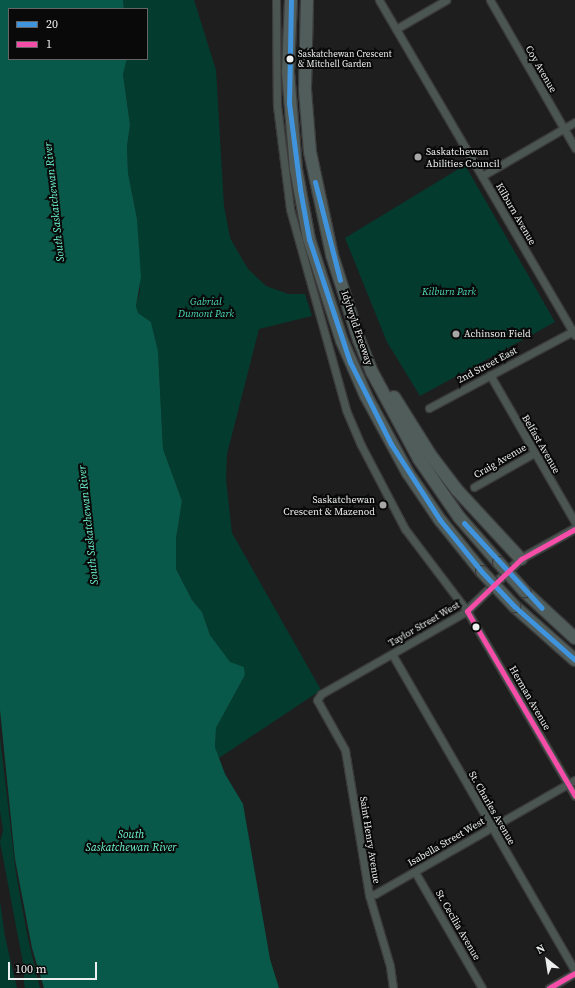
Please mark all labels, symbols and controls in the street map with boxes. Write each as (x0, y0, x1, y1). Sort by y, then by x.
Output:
legend (8, 8, 148, 60)
text: 20 (46, 16, 58, 32)
text: 1 (46, 36, 52, 52)
street label: Coy Avenue (523, 43, 559, 95)
place label: Saskatchewan Crescent & Mitchell Garden (298, 49, 392, 70)
marker: Saskatchewan Crescent & Mitchell Garden (285, 54, 295, 64)
water label: South Saskatchewan River (42, 142, 68, 262)
place label: Saskatchewan Abilities Council (426, 145, 500, 168)
marker: Saskatchewan Abilities Council (413, 152, 423, 162)
street label: Kilburn Avenue (493, 181, 539, 247)
park label: Kilburn Park (422, 286, 476, 298)
street label: Idylwyld Freeway (339, 289, 375, 367)
park label: Gabrial Dumont Park (178, 295, 234, 318)
place label: Achinson Field (464, 328, 531, 340)
marker: Achinson Field (451, 329, 461, 339)
street label: 2nd Street East (455, 344, 519, 386)
street label: Belfast Avenue (519, 413, 563, 475)
street label: Craig Avenue (472, 441, 528, 481)
water label: South Saskatchewan River (76, 465, 102, 585)
place label: Saskatchewan Crescent & Mazenod (283, 493, 375, 516)
marker: Saskatchewan Crescent & Mazenod (378, 500, 388, 510)
street label: Taylor Street West (386, 599, 462, 649)
unlabelled marker (471, 622, 481, 632)
street label: Herman Avenue (507, 664, 553, 732)
street label: St. Charles Avenue (466, 769, 518, 847)
street label: Saint Henry Avenue (357, 795, 383, 885)
street label: Isabella Street West (405, 815, 487, 869)
water label: South Saskatchewan River (85, 829, 177, 855)
street label: St. Cecilia Avenue (433, 888, 483, 962)
north arrow (527, 940, 567, 980)
text: N (534, 941, 548, 958)
scale bar (10, 954, 99, 980)
text: 100 m (15, 961, 47, 977)

